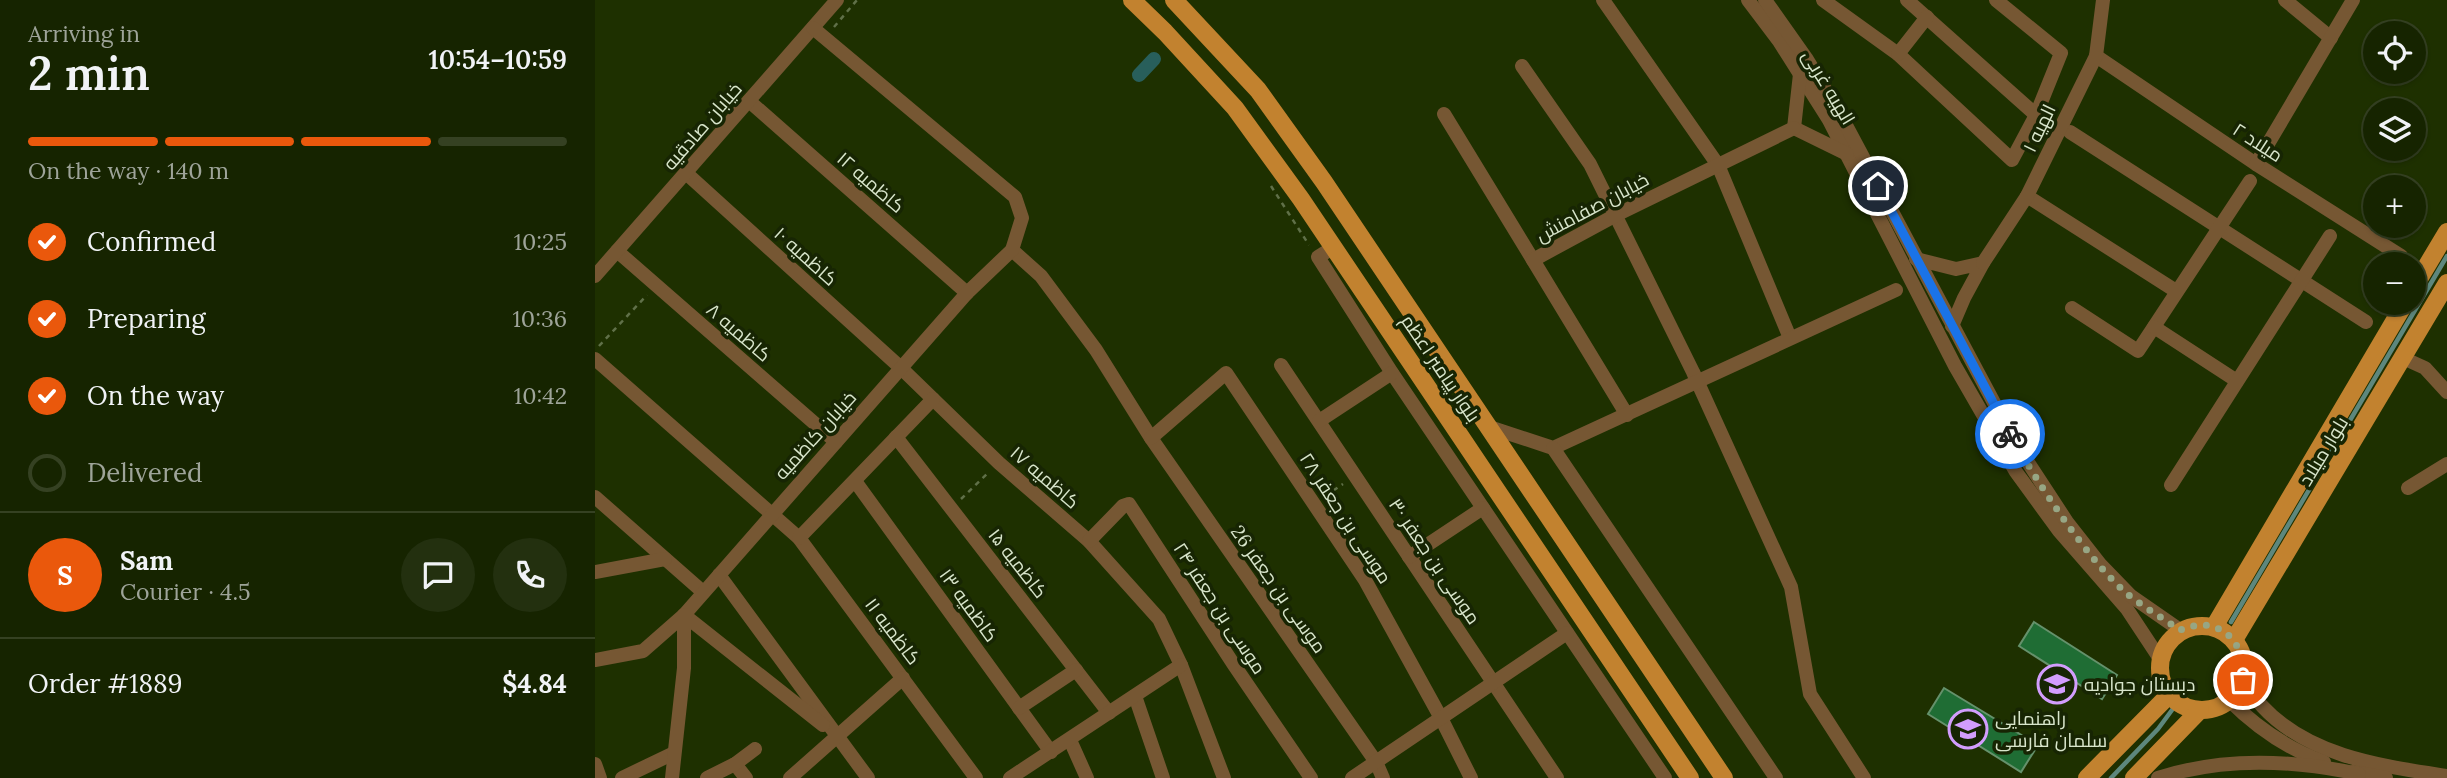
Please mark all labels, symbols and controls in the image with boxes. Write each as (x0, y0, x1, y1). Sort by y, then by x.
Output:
text: Arriving in (28, 19, 140, 48)
map controls (2363, 21, 2426, 315)
button: locate (2363, 21, 2426, 84)
text: 10:54–10:59 (429, 43, 567, 76)
text: 2 min (28, 44, 150, 103)
street label: الهیه غربی (1797, 45, 1861, 129)
street label: خیابان صادقیه (657, 77, 747, 175)
button: layers (2363, 98, 2426, 161)
street label: الهیه ۱ (2017, 100, 2061, 156)
street label: میلاد ۲ (2229, 117, 2287, 167)
street label: کاظمیه ۱۲ (832, 146, 910, 218)
text: On the way · 140 m (28, 156, 229, 185)
pin (1848, 156, 1908, 216)
street label: خیابان صفامنش (1531, 167, 1653, 247)
icon: home (1859, 167, 1897, 205)
button: + (2363, 175, 2426, 238)
street label: کاظمیه ۱۰ (769, 221, 843, 291)
icon: check (28, 223, 66, 261)
text: Confirmed (87, 225, 216, 258)
text: 10:25 (514, 227, 567, 256)
button: − (2363, 252, 2426, 315)
street label: کاظمیه ۸ (702, 297, 776, 367)
icon: check (28, 300, 66, 338)
text: Preparing (87, 302, 206, 335)
text: 10:36 (512, 304, 567, 333)
street label: بلوار پیامبر اعظم (1394, 310, 1486, 428)
icon: check (28, 377, 66, 415)
text: On the way (87, 379, 224, 412)
text: 10:42 (514, 381, 567, 410)
street label: خیابان کاظمیه (769, 386, 861, 484)
courier (1975, 399, 2045, 469)
street label: بلوار میلاد (2293, 412, 2353, 490)
icon: bike (1991, 415, 2029, 453)
street label: کاظمیه ۱۷ (1006, 440, 1084, 514)
street label: موسی بن جعفر ۲۸ (1295, 448, 1397, 588)
text: Delivered (87, 456, 203, 489)
street label: موسی بن جعفر ۳۰ (1384, 493, 1486, 629)
street label: موسی بن جعفر 26 (1226, 520, 1332, 658)
street label: کاظمیه ۱۵ (983, 523, 1053, 603)
button: chat (401, 538, 475, 612)
button: phone (493, 538, 567, 612)
street label: موسی بن جعفر ۲۴ (1169, 538, 1271, 678)
text: Sam (120, 544, 173, 577)
text: S (57, 559, 73, 592)
street label: کاظمیه ۱۳ (934, 564, 1004, 646)
text: Courier · 4.5 (120, 577, 251, 606)
street label: کاظمیه ۱۱ (860, 593, 926, 669)
pin (2213, 650, 2273, 710)
icon: bag (2224, 661, 2262, 699)
school or university icon: دبستان جوادیه (2036, 663, 2078, 705)
text: Order #1889 (28, 667, 183, 700)
text: $4.84 (502, 667, 567, 700)
place label: دبستان جوادیه (2084, 672, 2195, 696)
place label: راهنمایی سلمان فارسی (1995, 706, 2107, 752)
school or university icon: راهنمایی سلمان فارسی (1947, 708, 1989, 750)

